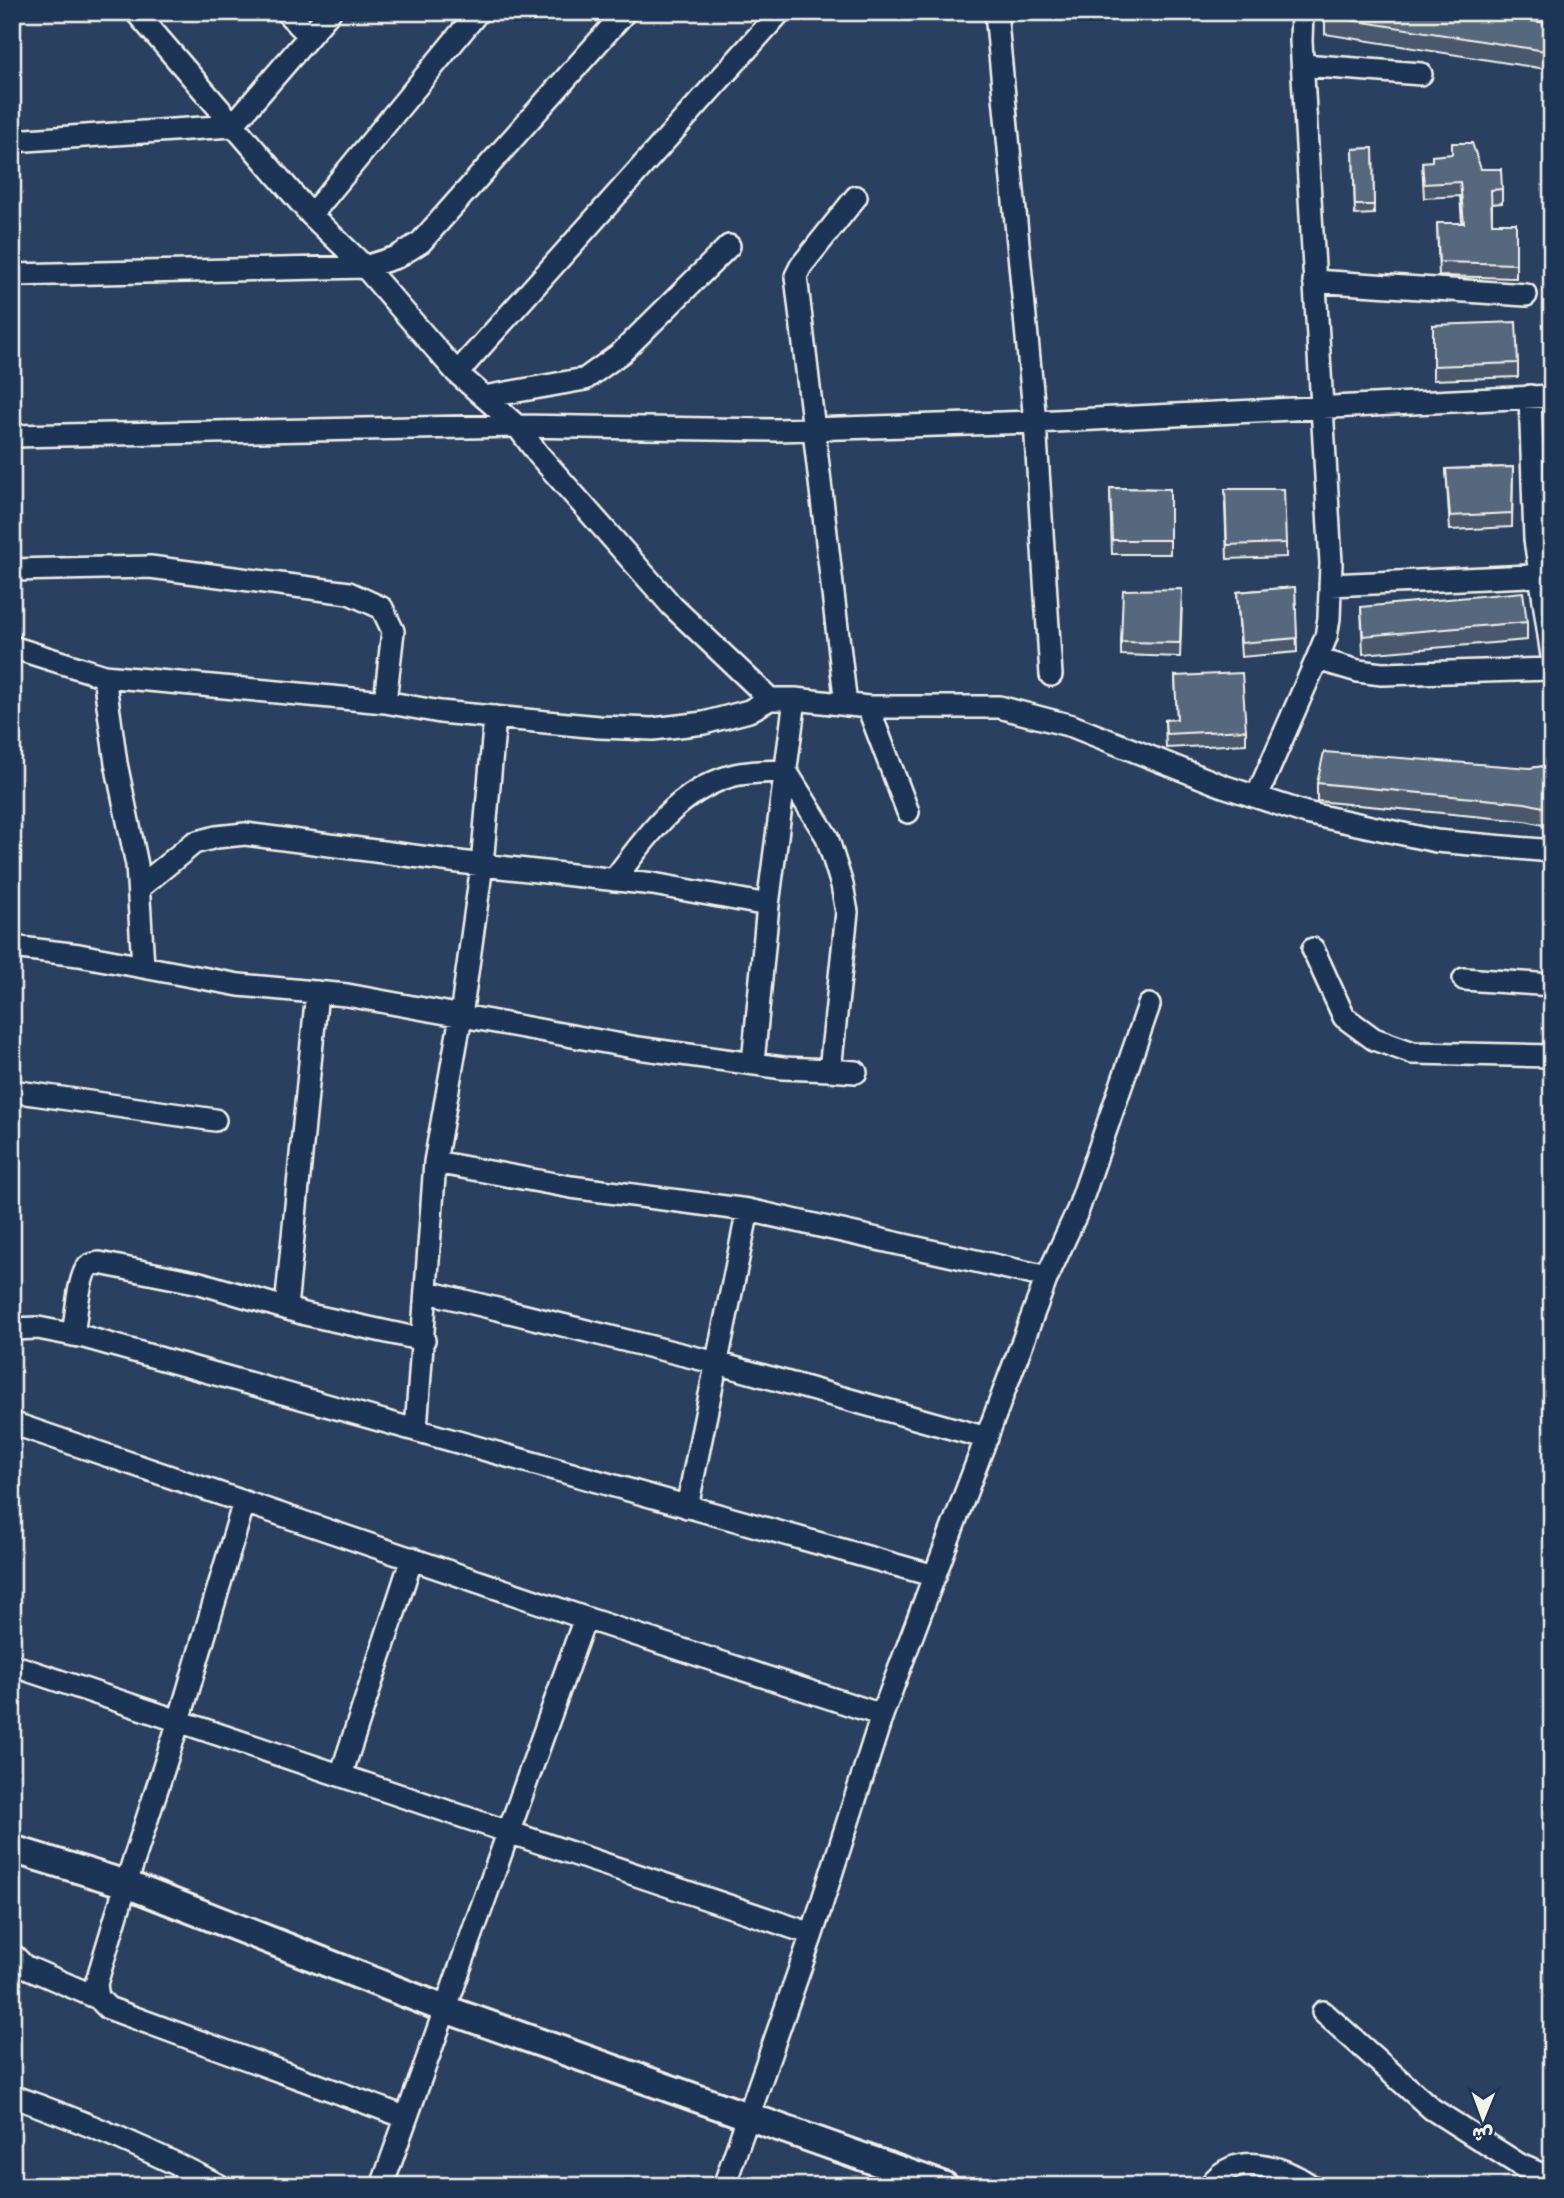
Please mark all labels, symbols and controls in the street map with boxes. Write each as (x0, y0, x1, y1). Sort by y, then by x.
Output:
north arrow (1448, 2082, 1518, 2152)
text: ش (1472, 2120, 1493, 2147)

